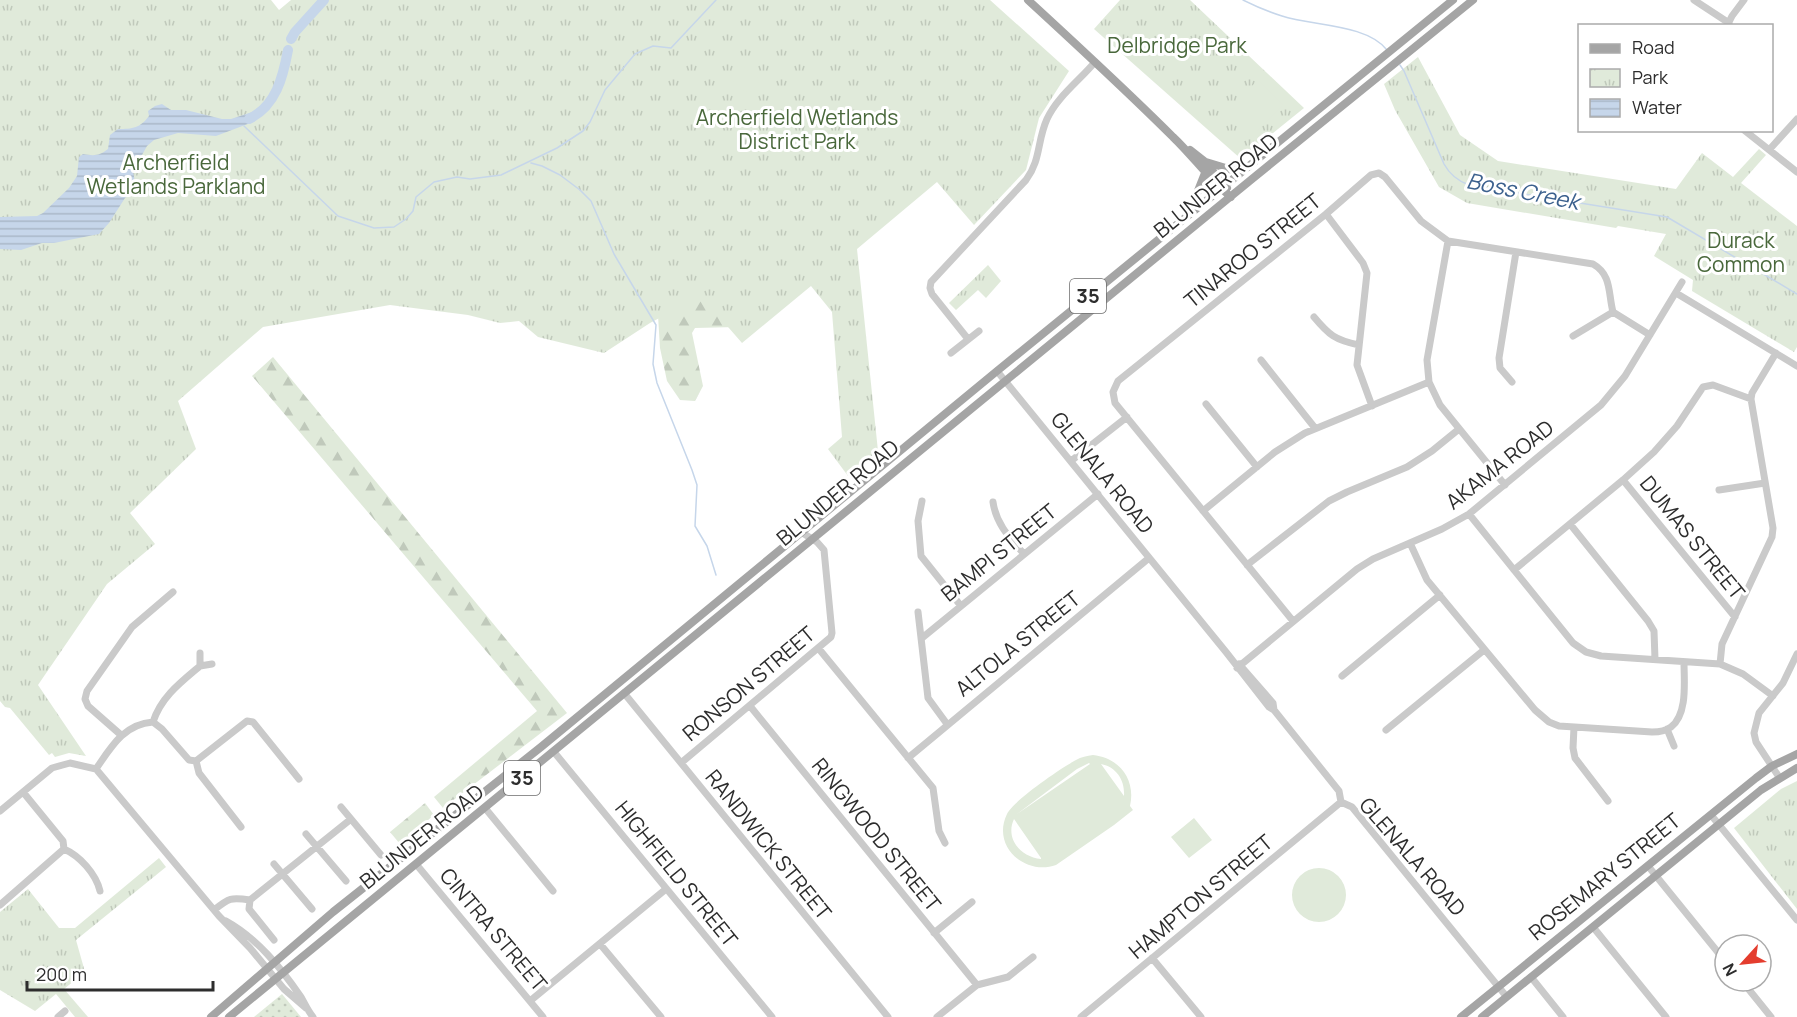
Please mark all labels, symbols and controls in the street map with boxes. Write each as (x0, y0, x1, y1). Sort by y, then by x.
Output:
legend (1578, 24, 1773, 132)
park label: Delbridge Park (1107, 31, 1247, 59)
text: Road (1632, 35, 1675, 59)
text: Park (1632, 65, 1669, 89)
text: Water (1632, 95, 1682, 119)
park label: Archerfield Wetlands District Park (696, 103, 898, 155)
street label: BLUNDER ROAD (1148, 127, 1283, 244)
park label: Archerfield Wetlands Parkland (87, 148, 265, 200)
water label: Boss Creek (1464, 165, 1585, 217)
street label: TINAROO STREET (1178, 186, 1327, 314)
park label: Durack Common (1697, 226, 1785, 278)
road number: 35 (1070, 279, 1106, 313)
street label: GLENALA ROAD (1045, 406, 1160, 539)
street label: AKAMA ROAD (1440, 413, 1559, 515)
street label: BLUNDER ROAD (770, 433, 904, 552)
street label: DUMAS STREET (1634, 470, 1752, 605)
street label: BAMPI STREET (935, 497, 1062, 607)
street label: ALTOLA STREET (949, 584, 1086, 702)
street label: RONSON STREET (676, 619, 821, 747)
street label: RINGWOOD STREET (806, 752, 948, 917)
road number: 35 (504, 761, 540, 795)
street label: RANDWICK STREET (700, 764, 838, 926)
street label: BLUNDER ROAD (354, 778, 489, 895)
street label: GLENALA ROAD (1353, 791, 1472, 922)
street label: HIGHFIELD STREET (609, 795, 745, 953)
street label: ROSEMARY STREET (1523, 806, 1686, 946)
street label: HAMPTON STREET (1123, 828, 1278, 965)
street label: CINTRA STREET (434, 862, 554, 997)
north arrow (1713, 933, 1773, 993)
scale bar (27, 954, 213, 992)
text: N (1717, 960, 1742, 980)
text: 200 m (36, 962, 87, 986)

